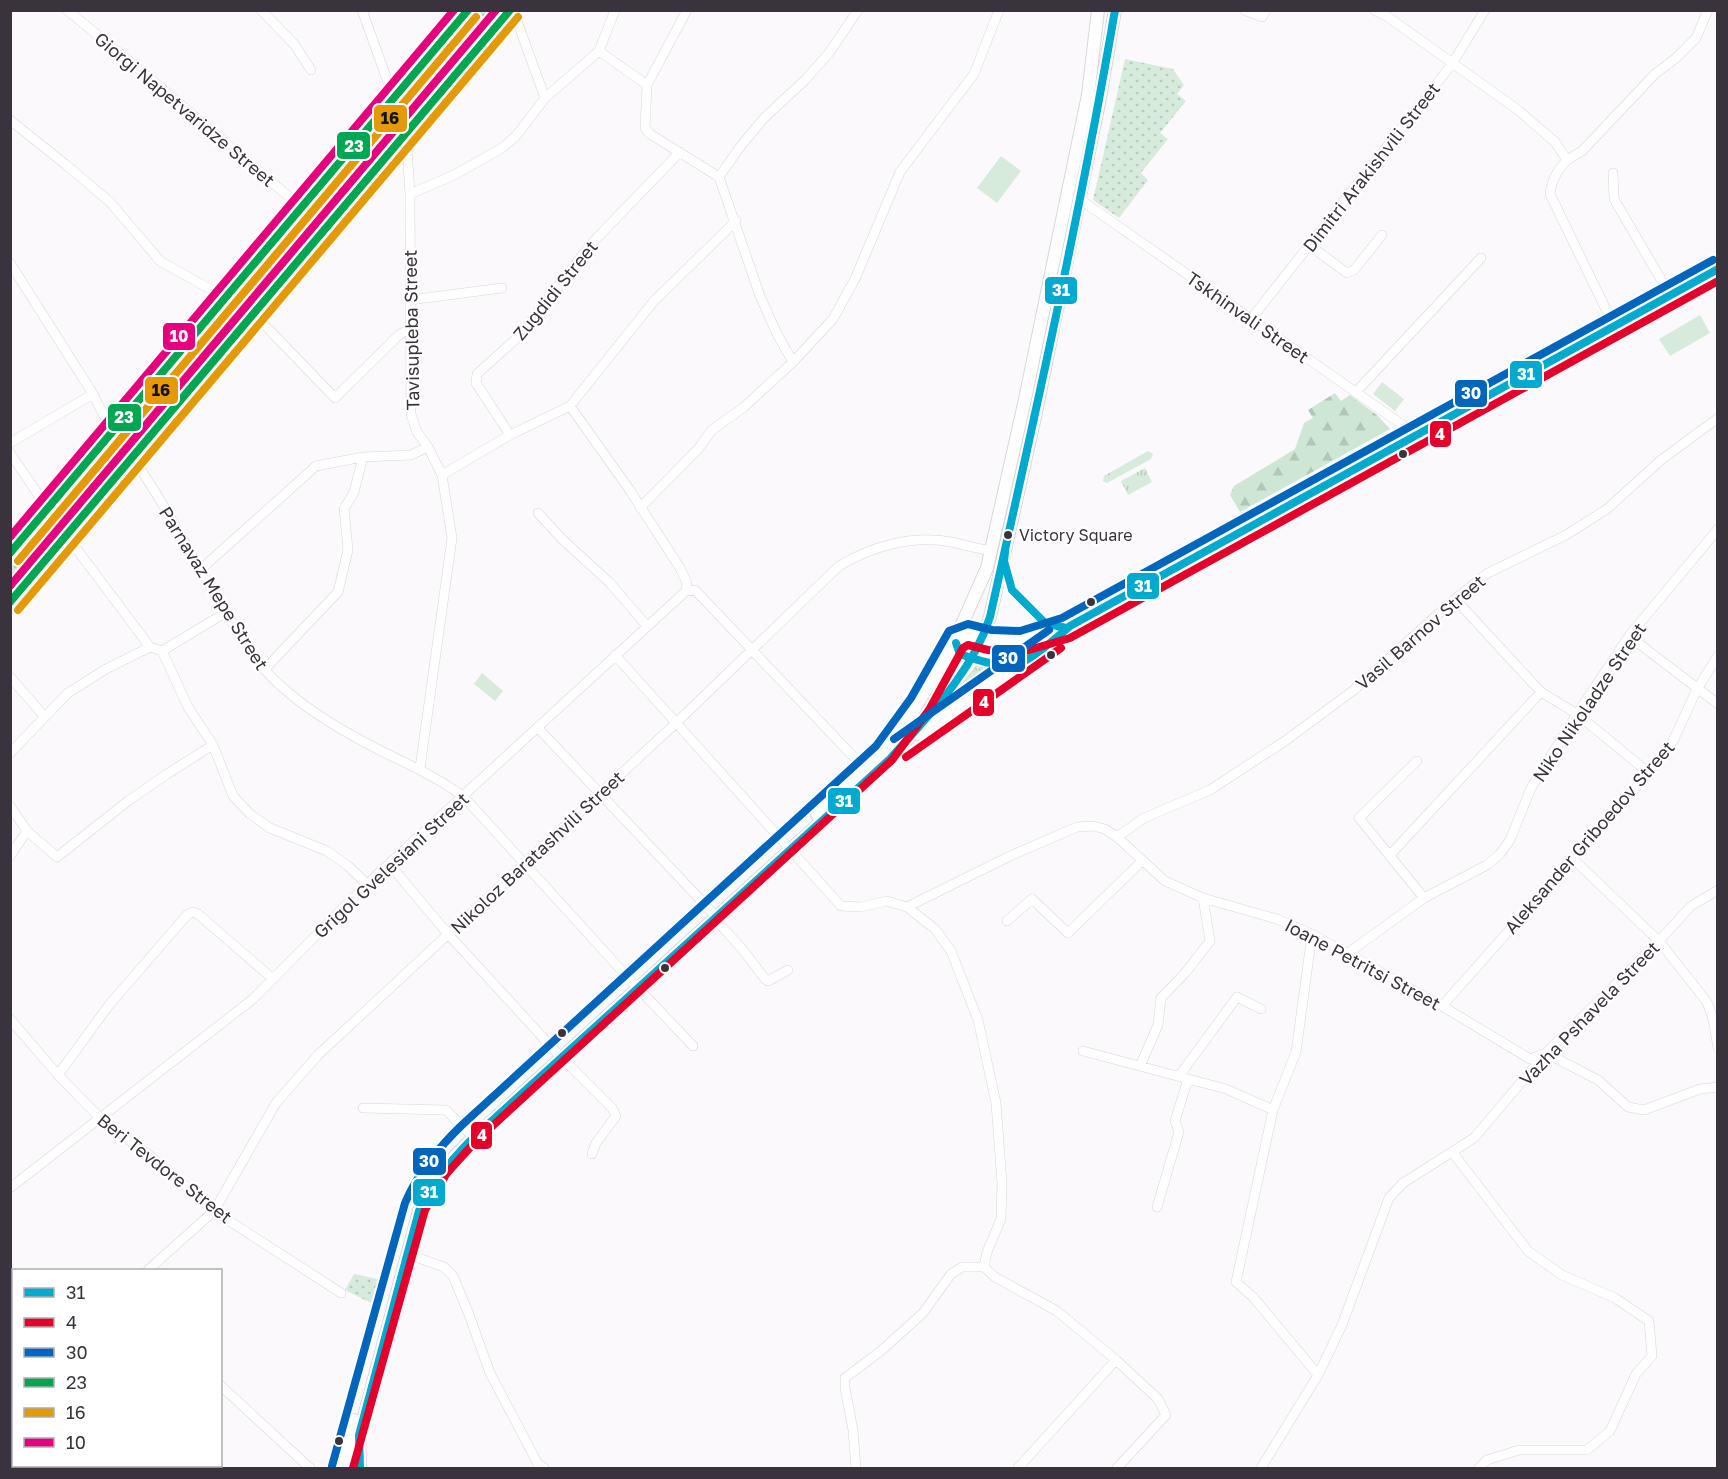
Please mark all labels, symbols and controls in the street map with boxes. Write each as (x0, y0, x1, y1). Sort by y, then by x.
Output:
street label: Giorgi Napetvaridze Street (90, 27, 280, 191)
street label: Dimitri Arakishvili Street (1298, 78, 1444, 256)
line badge: 16 (373, 104, 408, 133)
text: 16 (381, 108, 399, 128)
line badge: 23 (336, 131, 371, 160)
text: 23 (344, 136, 364, 156)
street label: Zugdidi Street (508, 236, 602, 344)
street label: Tavisupleba Street (399, 249, 423, 411)
street label: Tskhinvali Street (1183, 267, 1313, 367)
line badge: 31 (1044, 276, 1078, 305)
text: 31 (1052, 280, 1070, 300)
line badge: 10 (162, 322, 196, 351)
text: 10 (170, 326, 188, 346)
line badge: 31 (1509, 360, 1543, 389)
text: 31 (1517, 364, 1535, 384)
line badge: 16 (144, 376, 179, 405)
line badge: 30 (1454, 379, 1488, 408)
text: 16 (152, 380, 170, 400)
text: 30 (1461, 383, 1481, 403)
line badge: 23 (107, 403, 142, 432)
text: 23 (114, 407, 134, 427)
line badge: 4 (1429, 420, 1452, 448)
text: 4 (1435, 424, 1445, 444)
unlabelled marker (1397, 448, 1409, 460)
street label: Parnavaz Mepe Street (155, 502, 273, 674)
place label: Victory Square (1019, 525, 1133, 545)
marker: Victory Square (1002, 529, 1014, 541)
street label: Vasil Barnov Street (1351, 570, 1489, 694)
line badge: 31 (1126, 572, 1160, 600)
text: 31 (1134, 576, 1152, 596)
unlabelled marker (1085, 596, 1097, 608)
street label: Niko Nikoladze Street (1528, 618, 1650, 786)
line badge: 30 (991, 644, 1026, 673)
text: 30 (998, 648, 1018, 668)
unlabelled marker (1045, 649, 1057, 661)
line badge: 4 (972, 688, 995, 717)
text: 4 (979, 692, 989, 712)
street label: Aleksander Griboedov Street (1499, 736, 1679, 938)
street label: Nikoloz Baratashvili Street (446, 766, 628, 938)
street label: Grigol Gvelesiani Street (309, 787, 473, 943)
line badge: 31 (827, 787, 861, 815)
text: 31 (835, 791, 853, 811)
street label: Ioane Petritsi Street (1281, 914, 1445, 1014)
street label: Vazha Pshavela Street (1514, 936, 1664, 1090)
unlabelled marker (659, 962, 671, 974)
unlabelled marker (556, 1027, 568, 1039)
street label: Beri Tevdore Street (93, 1109, 237, 1227)
line badge: 4 (470, 1121, 493, 1150)
text: 4 (477, 1125, 487, 1145)
line badge: 30 (412, 1147, 447, 1176)
text: 30 (419, 1151, 439, 1171)
line badge: 31 (412, 1178, 446, 1207)
text: 31 (420, 1182, 438, 1202)
legend (12, 1269, 222, 1467)
text: 31 (66, 1281, 86, 1303)
text: 4 (66, 1311, 77, 1333)
text: 30 (66, 1341, 88, 1363)
text: 23 (66, 1371, 87, 1393)
text: 16 (66, 1401, 86, 1423)
text: 10 (66, 1431, 86, 1453)
unlabelled marker (333, 1435, 345, 1447)

